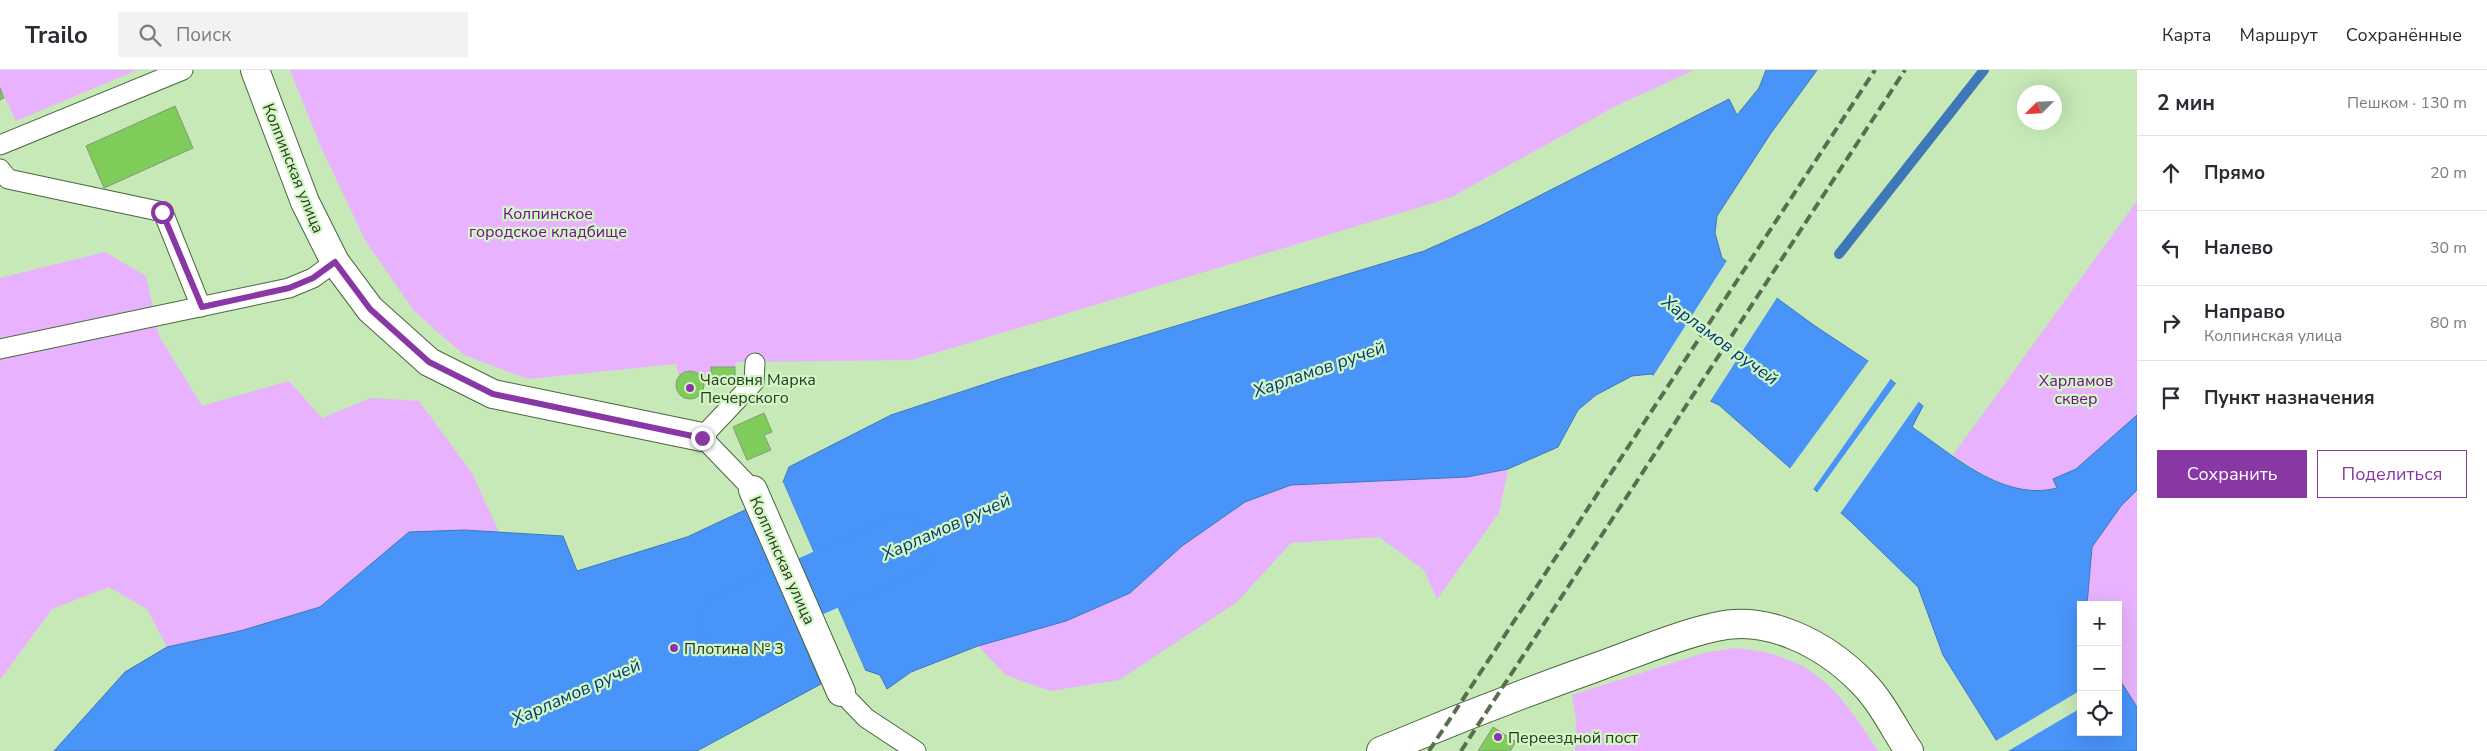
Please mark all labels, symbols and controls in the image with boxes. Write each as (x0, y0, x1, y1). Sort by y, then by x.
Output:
search box (118, 12, 468, 57)
text: Trailo (25, 19, 88, 51)
icon: search (136, 21, 164, 49)
text: Поиск (176, 22, 231, 48)
text: Карта (2162, 23, 2212, 47)
text: Маршрут (2240, 23, 2318, 47)
text: Сохранённые (2346, 23, 2462, 47)
north arrow (2017, 85, 2062, 130)
text: 2 мин (2157, 89, 2215, 117)
text: Пешком · 130 m (2347, 92, 2467, 114)
street label: Колпинская улица (257, 100, 329, 237)
icon: ahead (2157, 159, 2185, 187)
text: Прямо (2204, 160, 2265, 186)
text: 20 m (2430, 162, 2467, 184)
route start (151, 201, 174, 224)
park label: Колпинское городское кладбище (469, 203, 627, 243)
icon: left (2157, 234, 2185, 262)
text: Налево (2204, 235, 2273, 261)
text: 30 m (2430, 237, 2467, 259)
water label: Харламов ручей (1656, 289, 1783, 390)
text: Направо (2204, 299, 2285, 325)
icon: right (2157, 309, 2185, 337)
text: 80 m (2430, 312, 2467, 334)
text: Колпинская улица (2204, 325, 2342, 347)
water label: Харламов ручей (1249, 335, 1388, 403)
place label: Часовня Марка Печерского (700, 369, 816, 409)
park label: Харламов сквер (2039, 370, 2114, 410)
marker: Часовня Марка Печерского (684, 382, 696, 394)
icon: arrive (2157, 384, 2185, 412)
text: Пункт назначения (2204, 385, 2375, 411)
route end (691, 427, 714, 450)
button: Сохранить (2157, 450, 2307, 498)
button: Поделиться (2317, 450, 2467, 498)
water label: Харламов ручей (877, 488, 1014, 567)
street label: Колпинская улица (744, 493, 820, 628)
map controls (2077, 601, 2122, 736)
button: + (2077, 601, 2122, 646)
place label: Плотина № 3 (684, 638, 784, 660)
marker: Плотина № 3 (668, 642, 680, 654)
button: − (2077, 646, 2122, 691)
water label: Харламов ручей (507, 653, 644, 732)
button: locate (2077, 691, 2122, 736)
place label: Переездной пост (1508, 727, 1639, 749)
marker: Переездной пост (1492, 731, 1504, 743)

